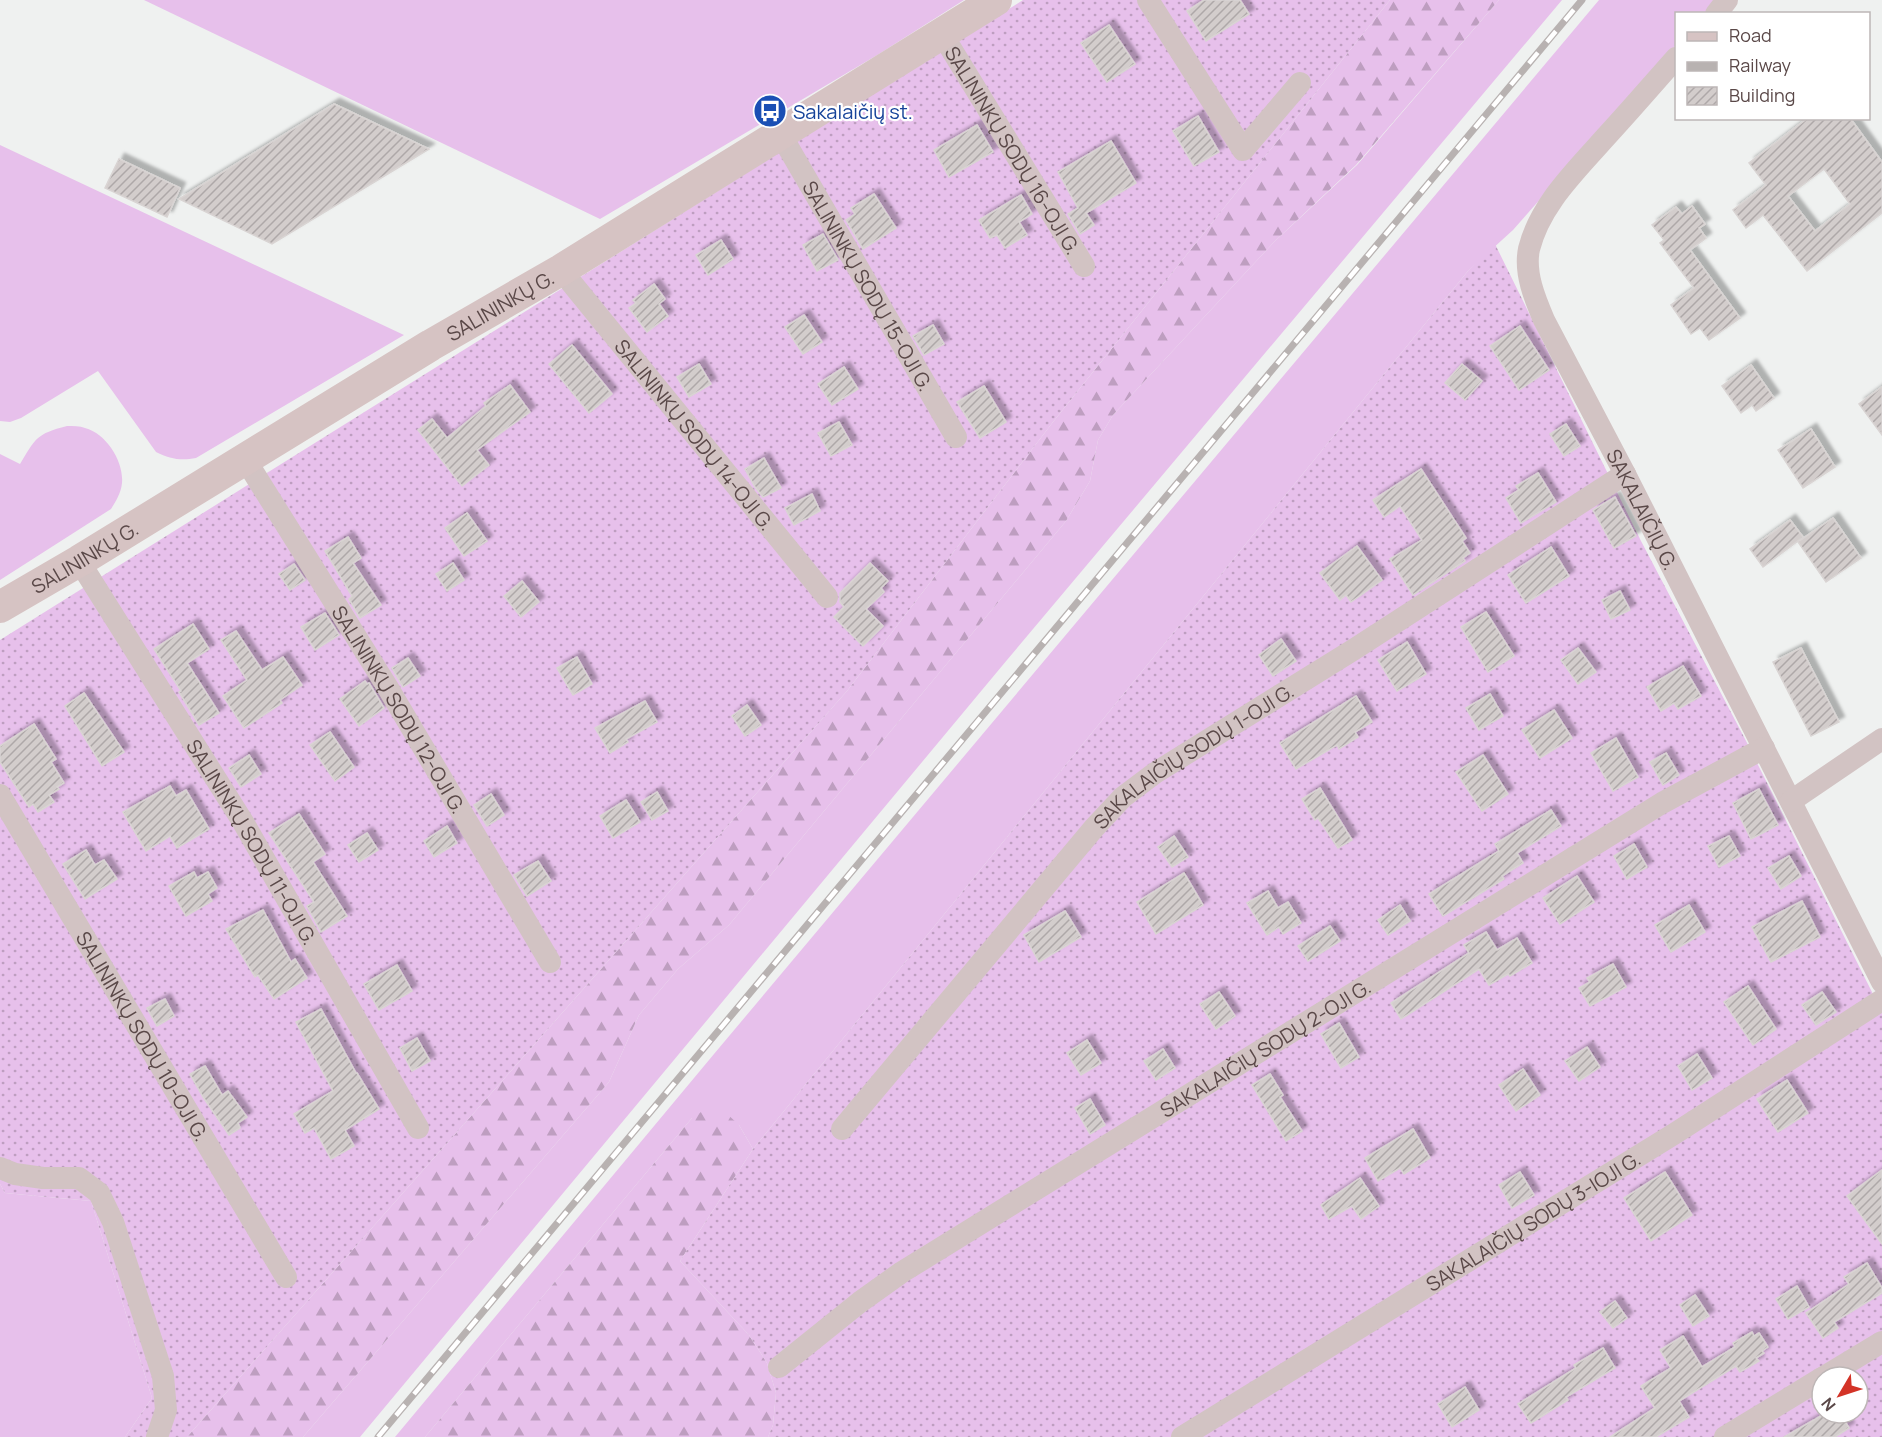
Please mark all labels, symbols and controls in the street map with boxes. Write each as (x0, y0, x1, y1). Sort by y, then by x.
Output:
legend (1675, 12, 1870, 120)
text: Road (1729, 23, 1772, 47)
street label: SALININKŲ SODŲ 16-OJI G. (939, 41, 1087, 259)
text: Railway (1729, 53, 1791, 77)
text: Building (1729, 83, 1795, 107)
bus stop icon: Sakalaičių st. (752, 93, 788, 129)
place label: Sakalaičių st. (793, 98, 913, 125)
street label: SALININKŲ SODŲ 15-OJI G. (797, 176, 940, 396)
street label: SALININKŲ G. (441, 264, 559, 347)
street label: SALININKŲ SODŲ 14-OJI G. (609, 333, 781, 536)
street label: SAKALAIČIŲ G. (1601, 444, 1685, 574)
street label: SALININKŲ G. (26, 515, 143, 600)
street label: SALININKŲ SODŲ 12-OJI G. (326, 600, 473, 818)
street label: SAKALAIČIŲ SODŲ 1-OJI G. (1087, 677, 1299, 834)
street label: SALININKŲ SODŲ 11-OJI G. (181, 734, 324, 950)
street label: SALININKŲ SODŲ 10-OJI G. (70, 926, 216, 1146)
street label: SAKALAIČIŲ SODŲ 2-OJI G. (1155, 973, 1375, 1123)
street label: SAKALAIČIŲ SODŲ 3-IOJI G. (1420, 1145, 1645, 1297)
north arrow (1810, 1365, 1870, 1425)
text: N (1816, 1393, 1841, 1416)

